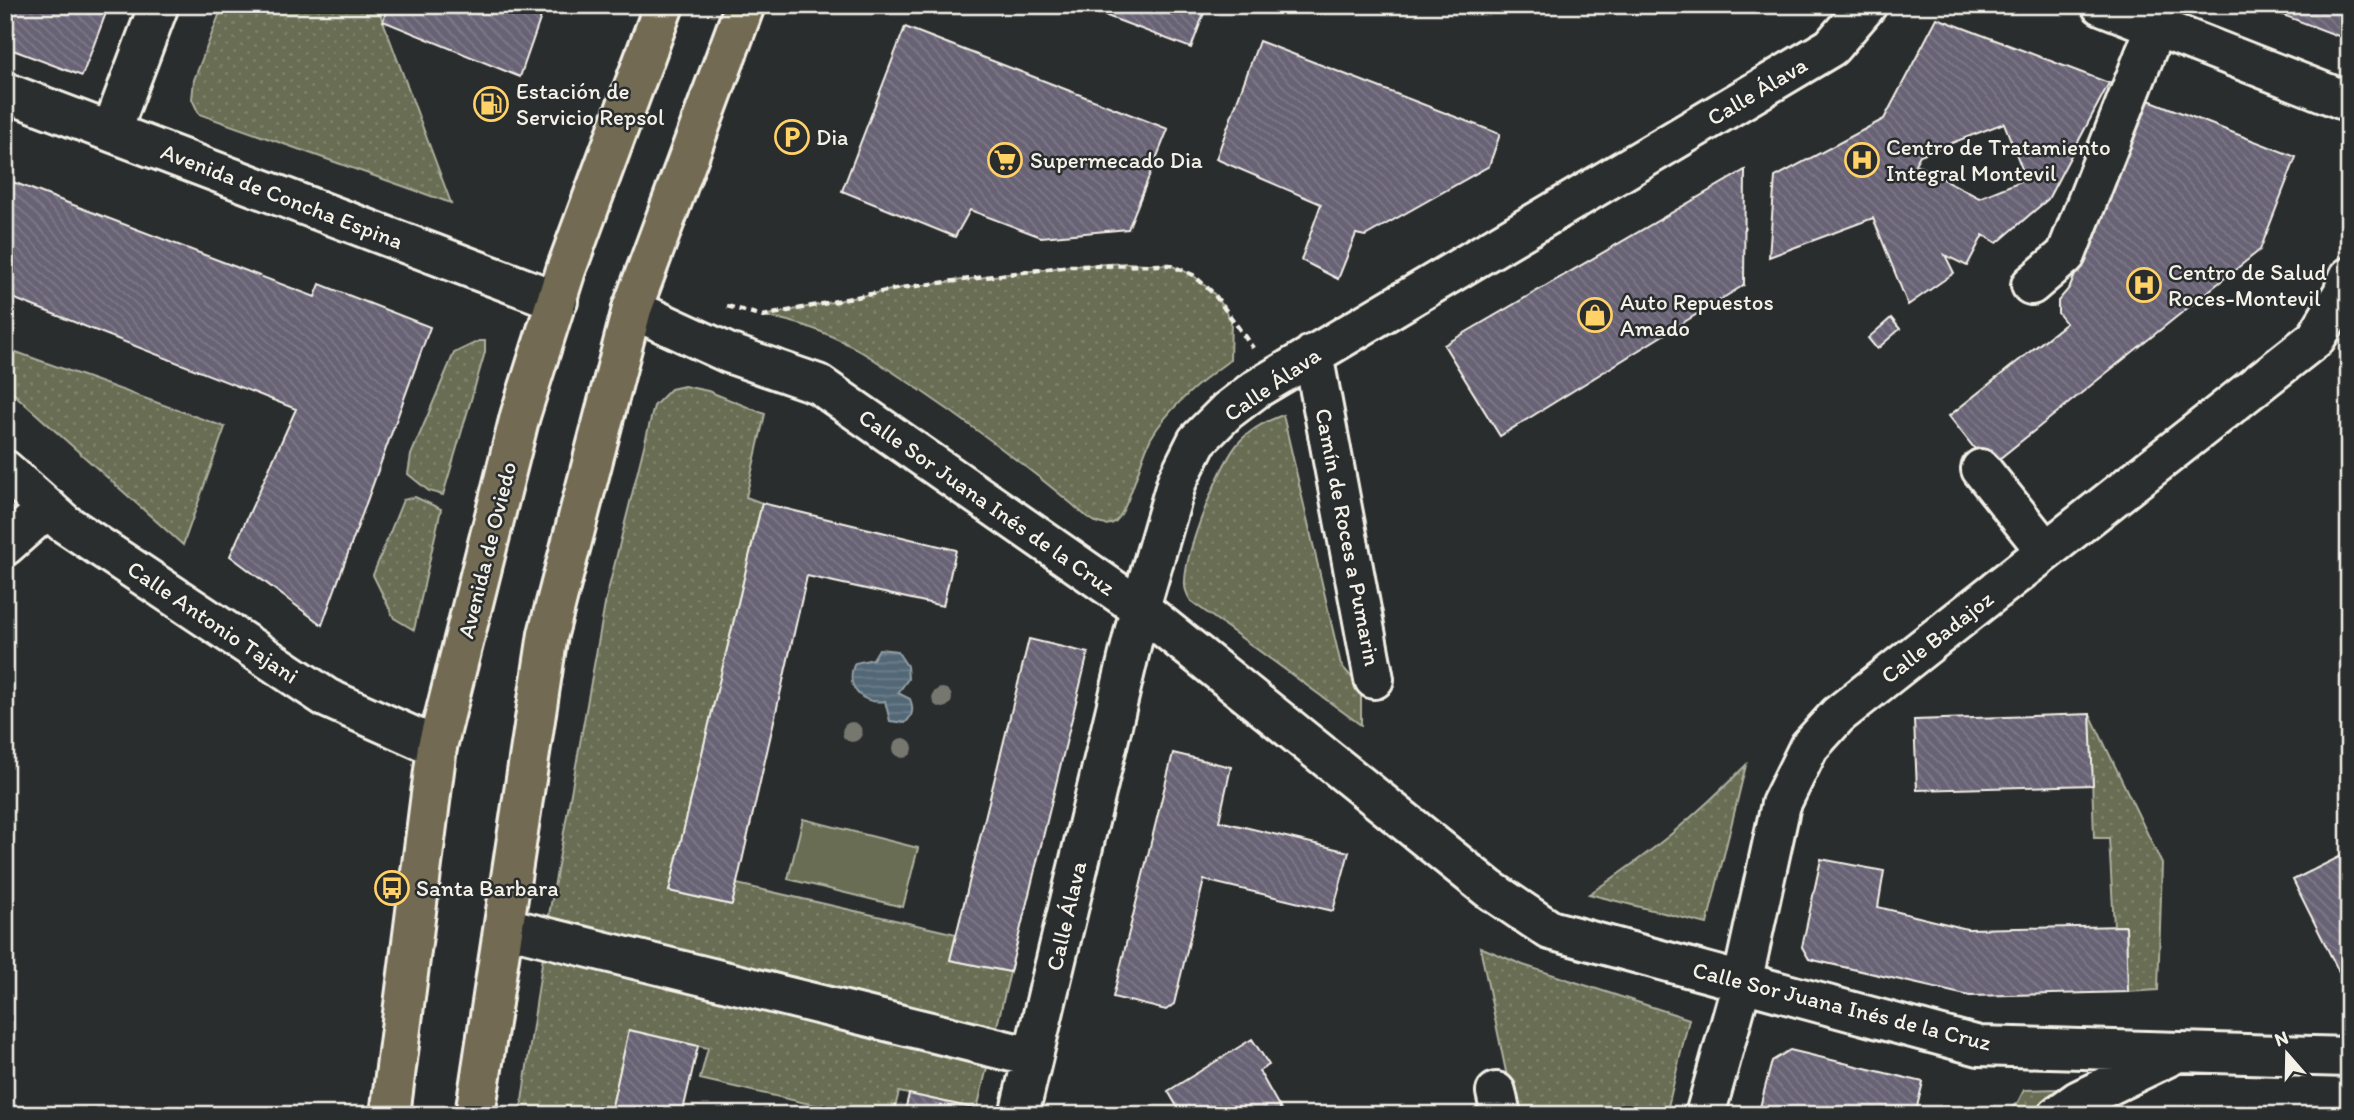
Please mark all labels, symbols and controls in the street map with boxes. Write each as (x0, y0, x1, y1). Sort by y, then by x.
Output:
street label: Calle Álava (1702, 50, 1812, 132)
place label: Estación de Servicio Repsol (516, 77, 665, 131)
fuel station icon: Estación de Servicio Repsol (472, 85, 510, 123)
parking icon: Dia (773, 118, 811, 156)
place label: Dia (816, 123, 848, 151)
place label: Centro de Tratamiento Integral Montevil (1886, 133, 2111, 187)
street label: Avenida de Concha Espina (157, 137, 407, 255)
supermarket icon: Supermecado Dia (986, 141, 1024, 179)
hospital icon: Centro de Tratamiento Integral Montevil (1843, 141, 1881, 179)
place label: Supermecado Dia (1030, 146, 1203, 174)
place label: Centro de Salud Roces-Montevil (2168, 258, 2327, 312)
hospital icon: Centro de Salud Roces-Montevil (2125, 266, 2163, 304)
place label: Auto Repuestos Amado (1620, 288, 1774, 342)
shop icon: Auto Repuestos Amado (1576, 296, 1614, 334)
street label: Calle Álava (1218, 341, 1326, 427)
street label: Calle Sor Juana Inés de la Cruz (853, 403, 1121, 602)
street label: Camín de Roces a Pumarin (1309, 406, 1387, 668)
street label: Avenida de Oviedo (452, 459, 522, 641)
street label: Calle Antonio Tajani (122, 554, 304, 690)
street label: Calle Badajoz (1875, 584, 1999, 689)
street label: Calle Álava (1040, 858, 1092, 974)
bus stop icon: Santa Barbara (373, 869, 411, 907)
place label: Santa Barbara (416, 874, 559, 902)
street label: Calle Sor Juana Inés de la Cruz (1690, 955, 1994, 1057)
north arrow (2252, 1018, 2322, 1088)
text: N (2271, 1025, 2291, 1051)

